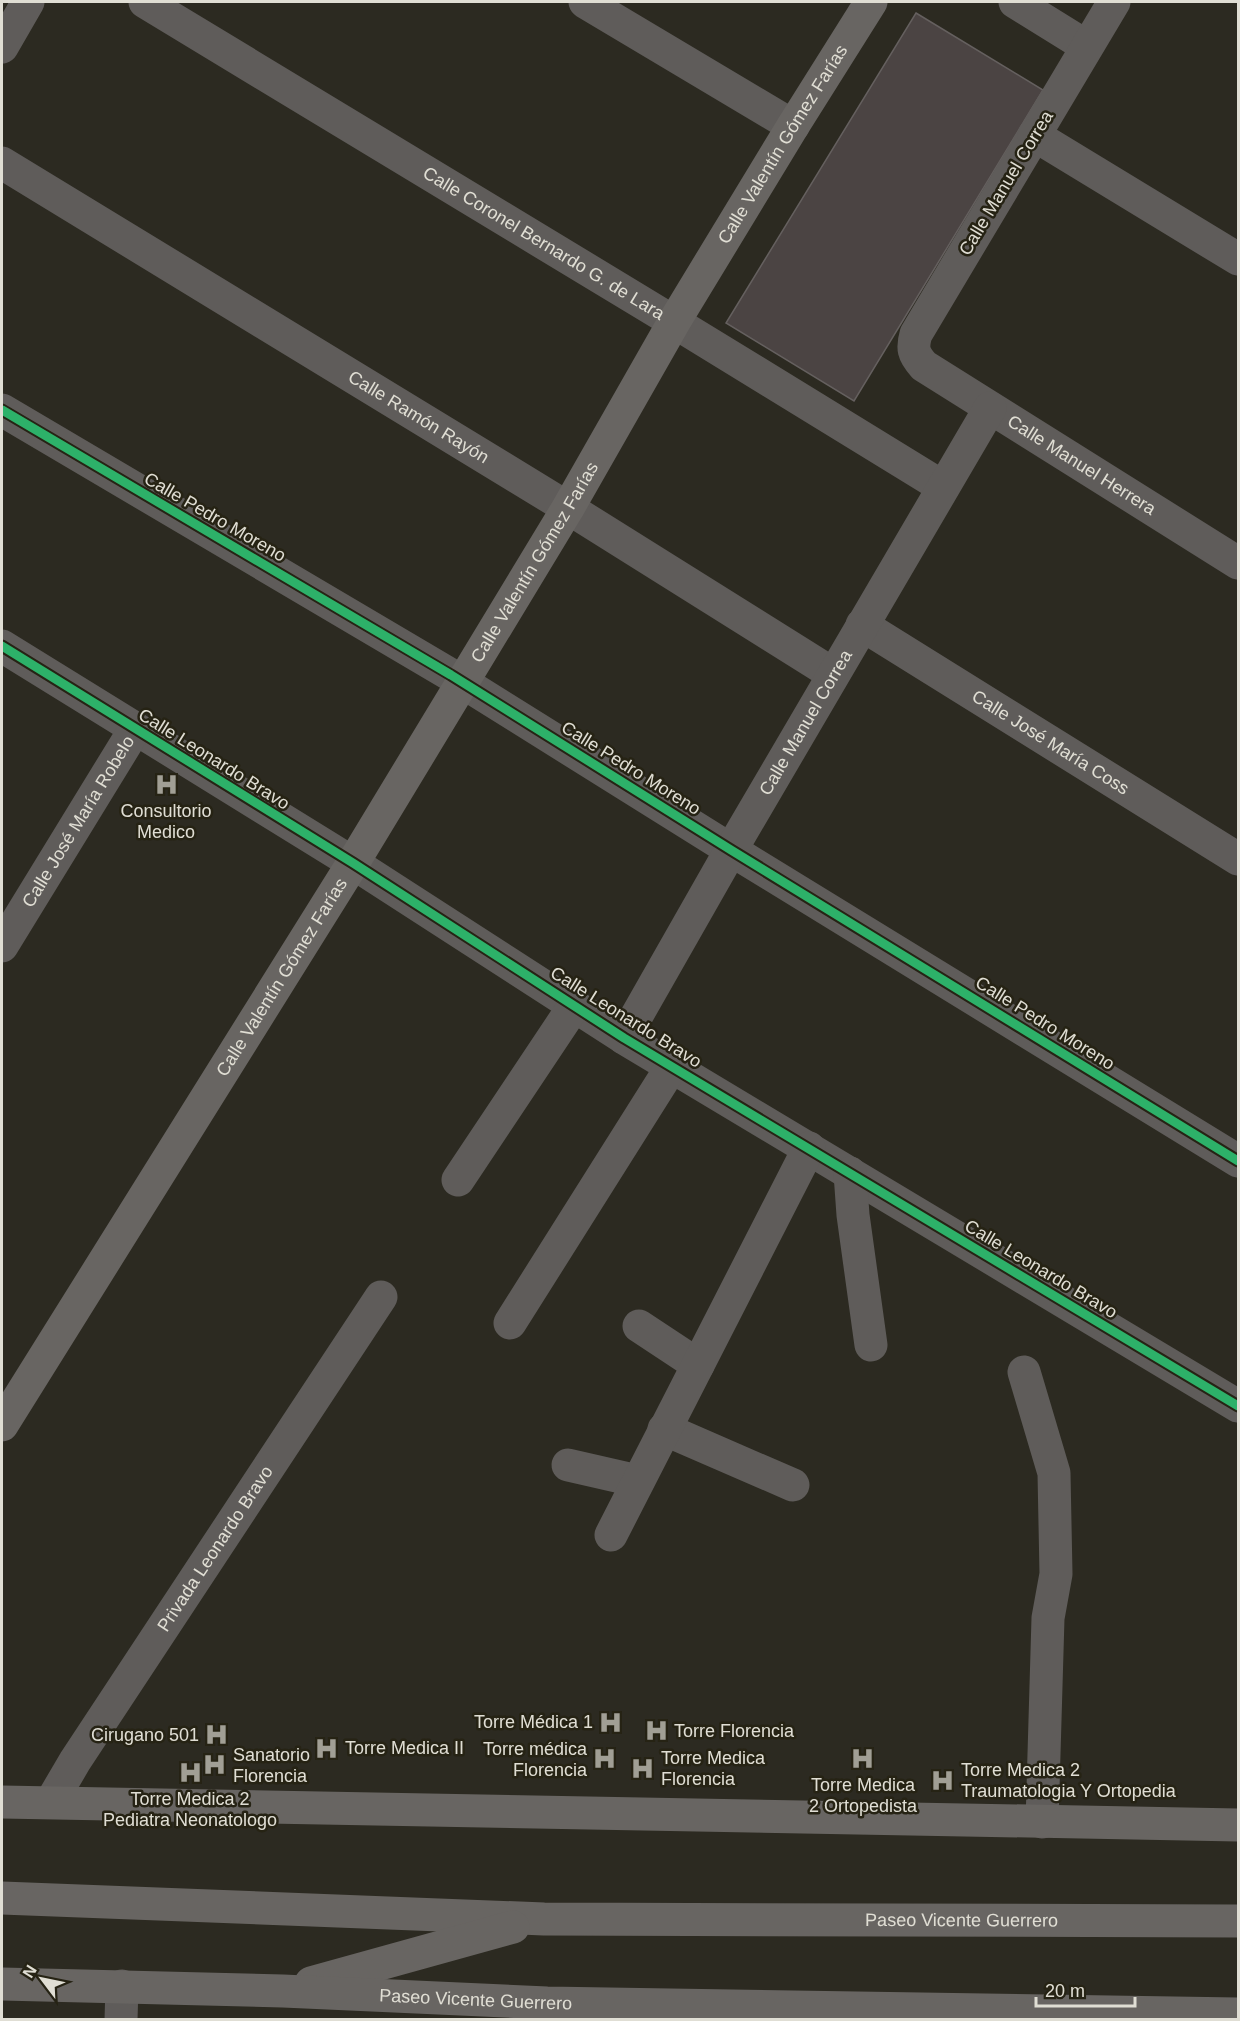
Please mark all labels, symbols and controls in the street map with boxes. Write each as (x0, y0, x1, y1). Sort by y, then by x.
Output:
street label: Calle Valentín Gómez Farías (714, 41, 851, 247)
street label: Calle Manuel Correa (955, 106, 1058, 259)
street label: Calle Coronel Bernardo G. de Lara (419, 163, 669, 324)
street label: Calle Ramón Rayón (345, 367, 493, 467)
street label: Calle Manuel Herrera (1004, 411, 1160, 519)
street label: Calle Valentín Gómez Farías (467, 458, 602, 666)
street label: Calle Pedro Moreno (141, 468, 289, 566)
street label: Calle Manuel Correa (755, 645, 857, 799)
street label: Calle José María Coss (968, 686, 1133, 799)
street label: Calle Leonardo Bravo (135, 704, 293, 814)
street label: Calle Pedro Moreno (558, 717, 704, 819)
street label: Calle José María Robelo (18, 732, 138, 911)
hospital icon: Consultorio Medico (153, 772, 179, 798)
place label: Consultorio Medico (120, 801, 212, 842)
street label: Calle Valentín Gómez Farías (212, 874, 351, 1080)
street label: Calle Leonardo Bravo (547, 962, 705, 1072)
street label: Calle Pedro Moreno (972, 972, 1118, 1074)
street label: Calle Leonardo Bravo (961, 1216, 1121, 1322)
street label: Privada Leonardo Bravo (153, 1462, 277, 1635)
hospital icon: Torre Médica 1 (598, 1709, 624, 1735)
place label: Torre Médica 1 (474, 1712, 593, 1732)
hospital icon: Torre Florencia (643, 1718, 669, 1744)
place label: Torre Florencia (674, 1721, 795, 1741)
hospital icon: Cirugano 501 (204, 1722, 230, 1748)
place label: Cirugano 501 (91, 1725, 199, 1745)
hospital icon: Torre Medica II (314, 1735, 340, 1761)
place label: Torre Medica II (345, 1738, 464, 1758)
place label: Torre médica Florencia (483, 1739, 588, 1780)
place label: Sanatorio Florencia (233, 1745, 310, 1786)
hospital icon: Torre médica Florencia (592, 1746, 618, 1772)
hospital icon: Torre Medica 2 Ortopedista (850, 1746, 876, 1772)
place label: Torre Medica Florencia (661, 1748, 766, 1789)
hospital icon: Sanatorio Florencia (202, 1752, 228, 1778)
hospital icon: Torre Medica Florencia (630, 1755, 656, 1781)
hospital icon: Torre Medica 2 Pediatra Neonatologo (177, 1760, 203, 1786)
place label: Torre Medica 2 Traumatologia Y Ortopedia (961, 1760, 1177, 1801)
hospital icon: Torre Medica 2 Traumatologia Y Ortopedia (930, 1767, 956, 1793)
place label: Torre Medica 2 Ortopedista (809, 1775, 918, 1816)
place label: Torre Medica 2 Pediatra Neonatologo (103, 1789, 277, 1830)
street label: Paseo Vicente Guerrero (865, 1910, 1058, 1930)
north arrow (12, 1949, 72, 2009)
text: N (19, 1962, 40, 1981)
scale bar (1036, 1970, 1135, 2008)
text: 20 m (1045, 1981, 1085, 2001)
street label: Paseo Vicente Guerrero (379, 1985, 572, 2013)

